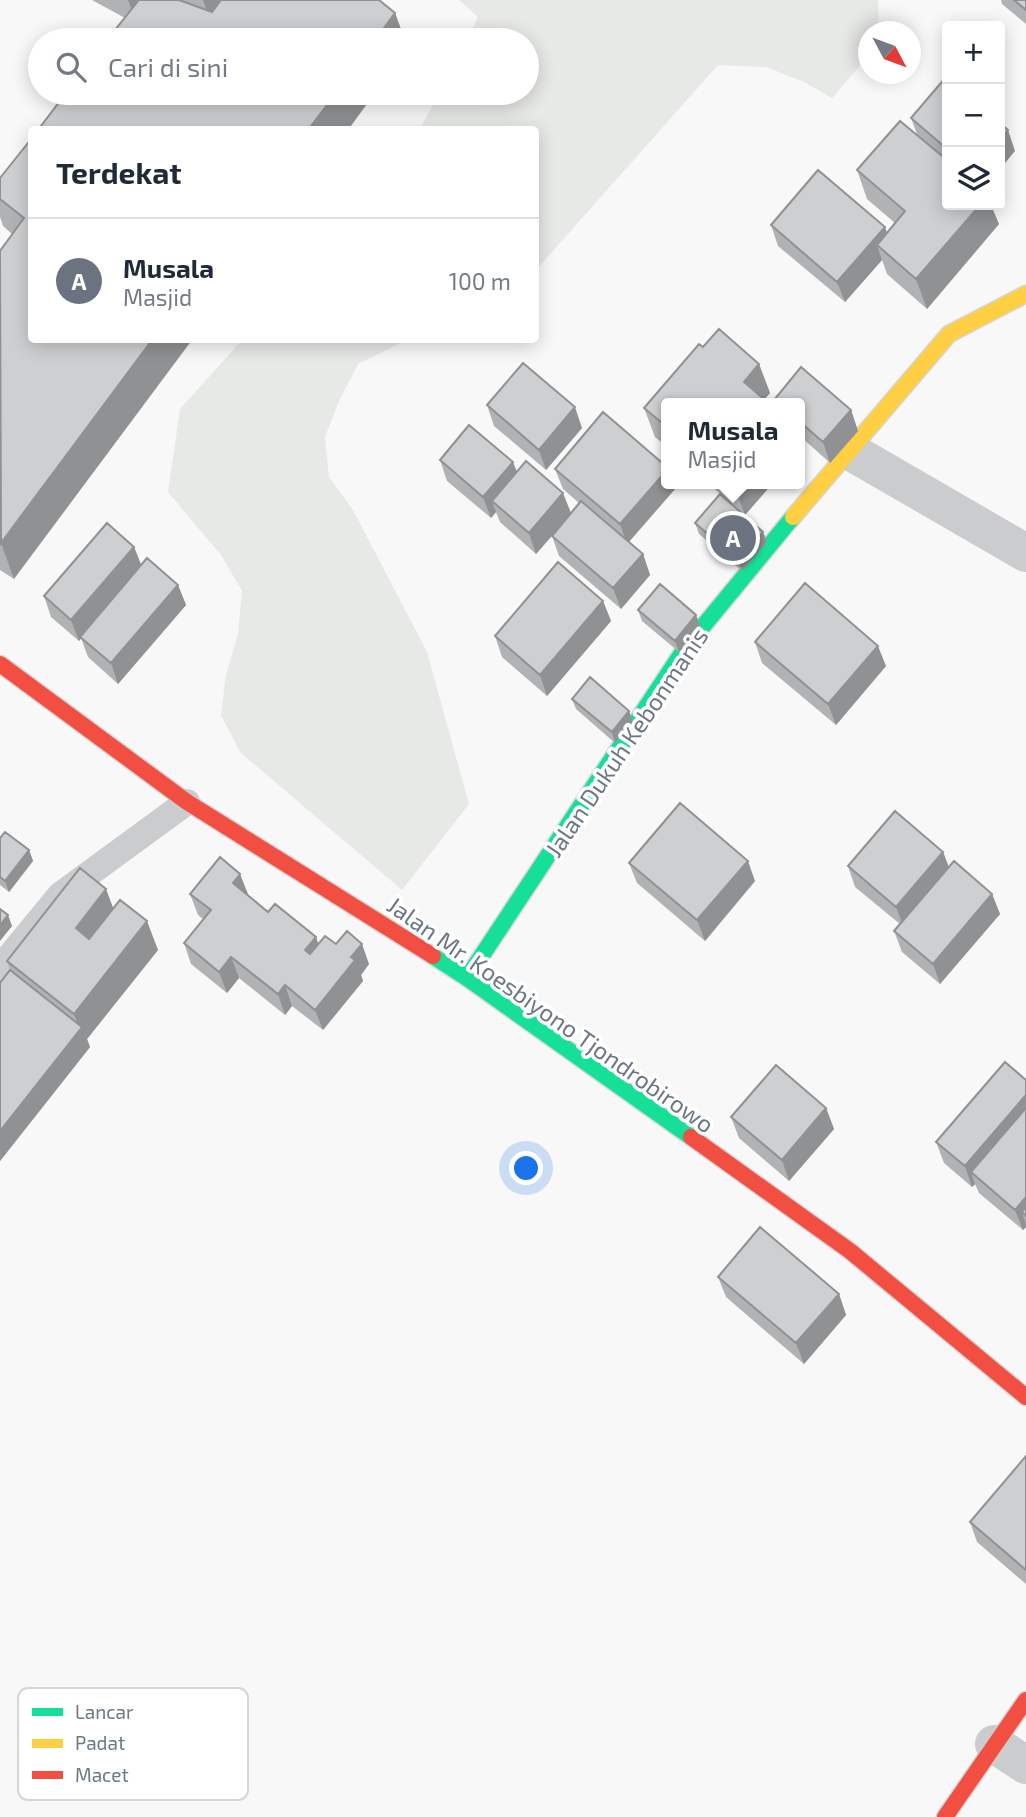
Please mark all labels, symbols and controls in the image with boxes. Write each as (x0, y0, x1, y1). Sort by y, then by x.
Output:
north arrow (858, 21, 921, 84)
map controls (942, 21, 1005, 210)
button: + (942, 21, 1005, 84)
search box (28, 28, 539, 105)
icon: search (52, 48, 90, 86)
text: Cari di sini (108, 51, 228, 82)
button: − (942, 84, 1005, 147)
button: layers (942, 147, 1005, 210)
text: Terdekat (56, 154, 182, 190)
text: Musala (123, 252, 214, 283)
text: A (71, 267, 87, 295)
text: 100 m (449, 267, 511, 295)
text: Masjid (123, 283, 192, 311)
popup (661, 398, 805, 489)
text: Musala (687, 414, 779, 445)
text: Masjid (687, 445, 757, 473)
pin: A (710, 512, 756, 564)
street label: Jalan Dukuh Kebonmanis (538, 622, 714, 862)
street label: Jalan Mr. Koesbiyono Tjondrobirowo (382, 890, 720, 1138)
your location (509, 1151, 543, 1185)
legend (18, 1688, 248, 1800)
text: Lancar (75, 1700, 134, 1723)
text: Padat (75, 1731, 125, 1754)
text: Macet (75, 1763, 129, 1786)

